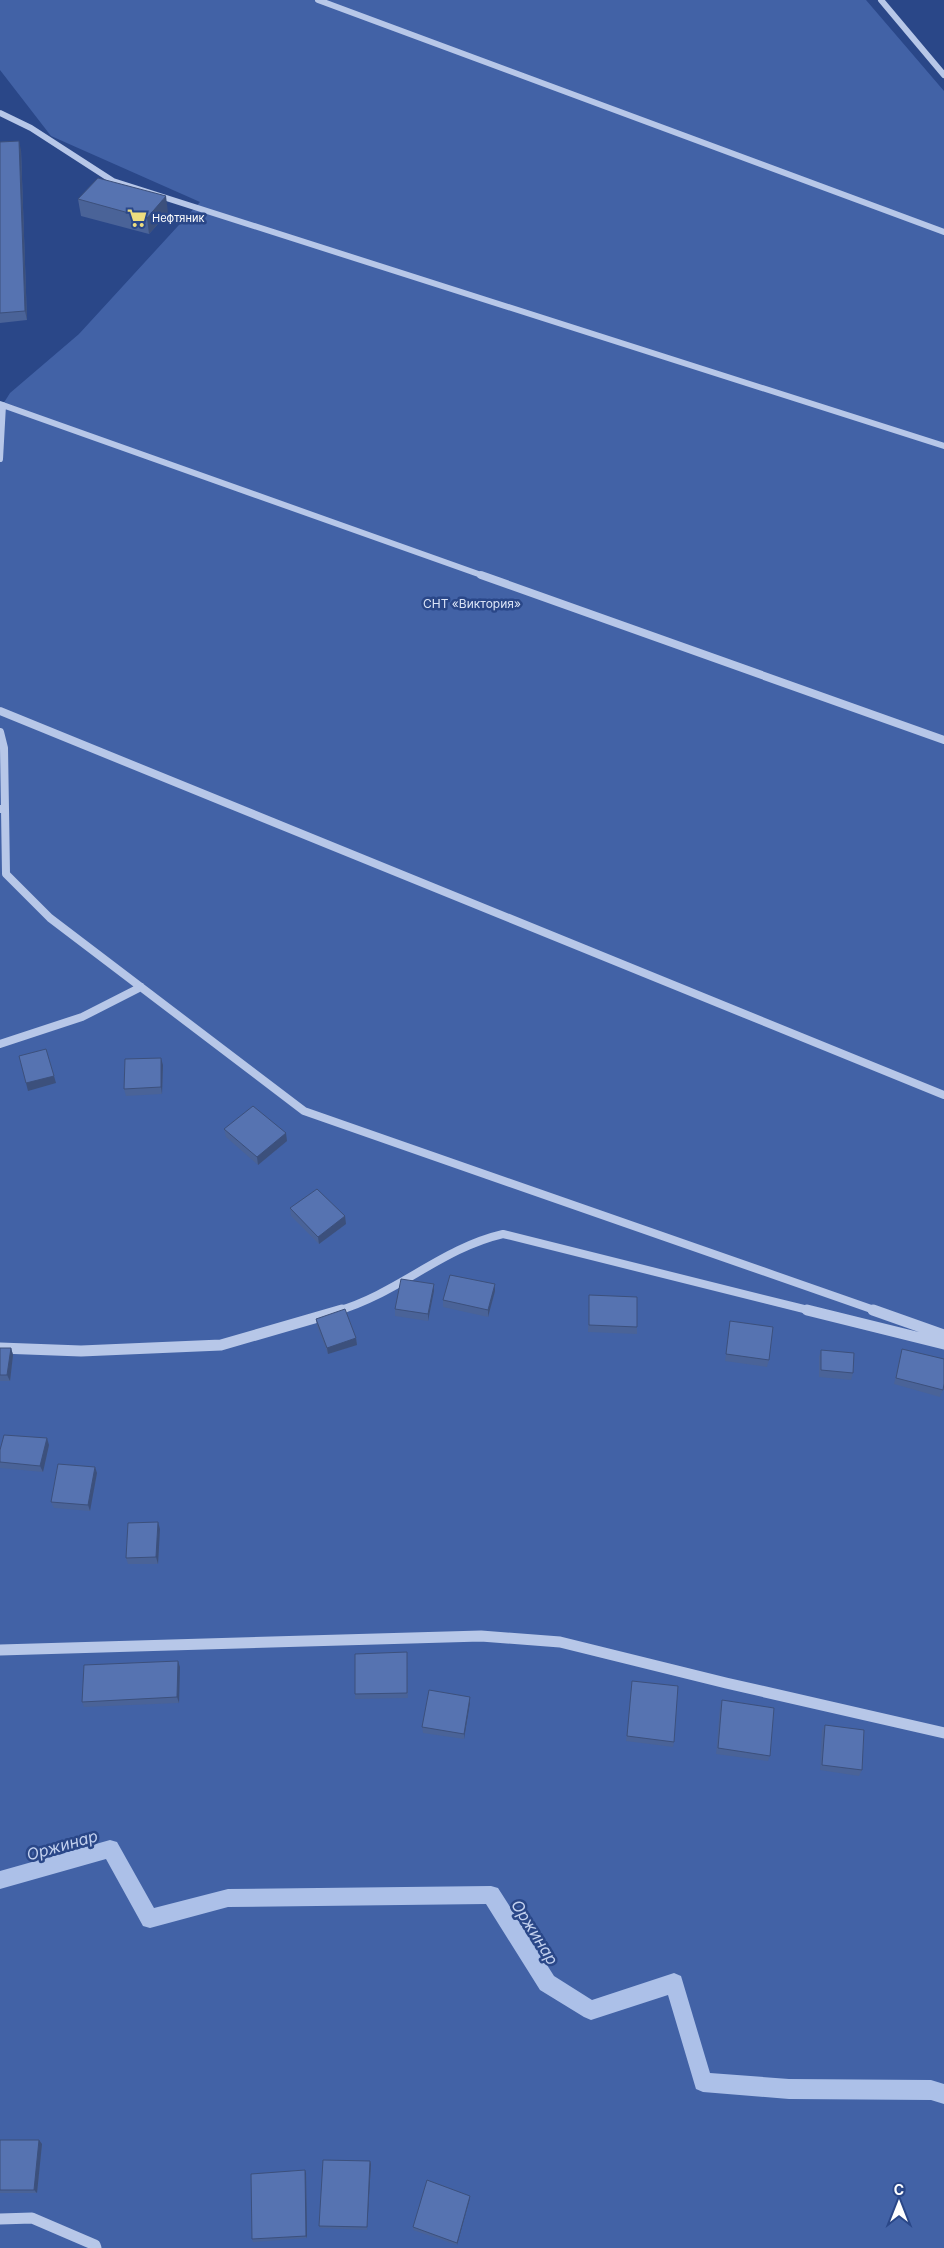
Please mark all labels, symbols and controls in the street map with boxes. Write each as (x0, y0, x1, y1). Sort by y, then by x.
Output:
supermarket icon: Нефтяник (126, 207, 148, 229)
place label: Нефтяник (152, 211, 204, 225)
park label: СНТ «Виктория» (423, 596, 521, 611)
water label: Оржинар (24, 1825, 100, 1865)
water label: Оржинар (507, 1896, 563, 1969)
north arrow (874, 2178, 924, 2228)
text: С (894, 2181, 904, 2198)

